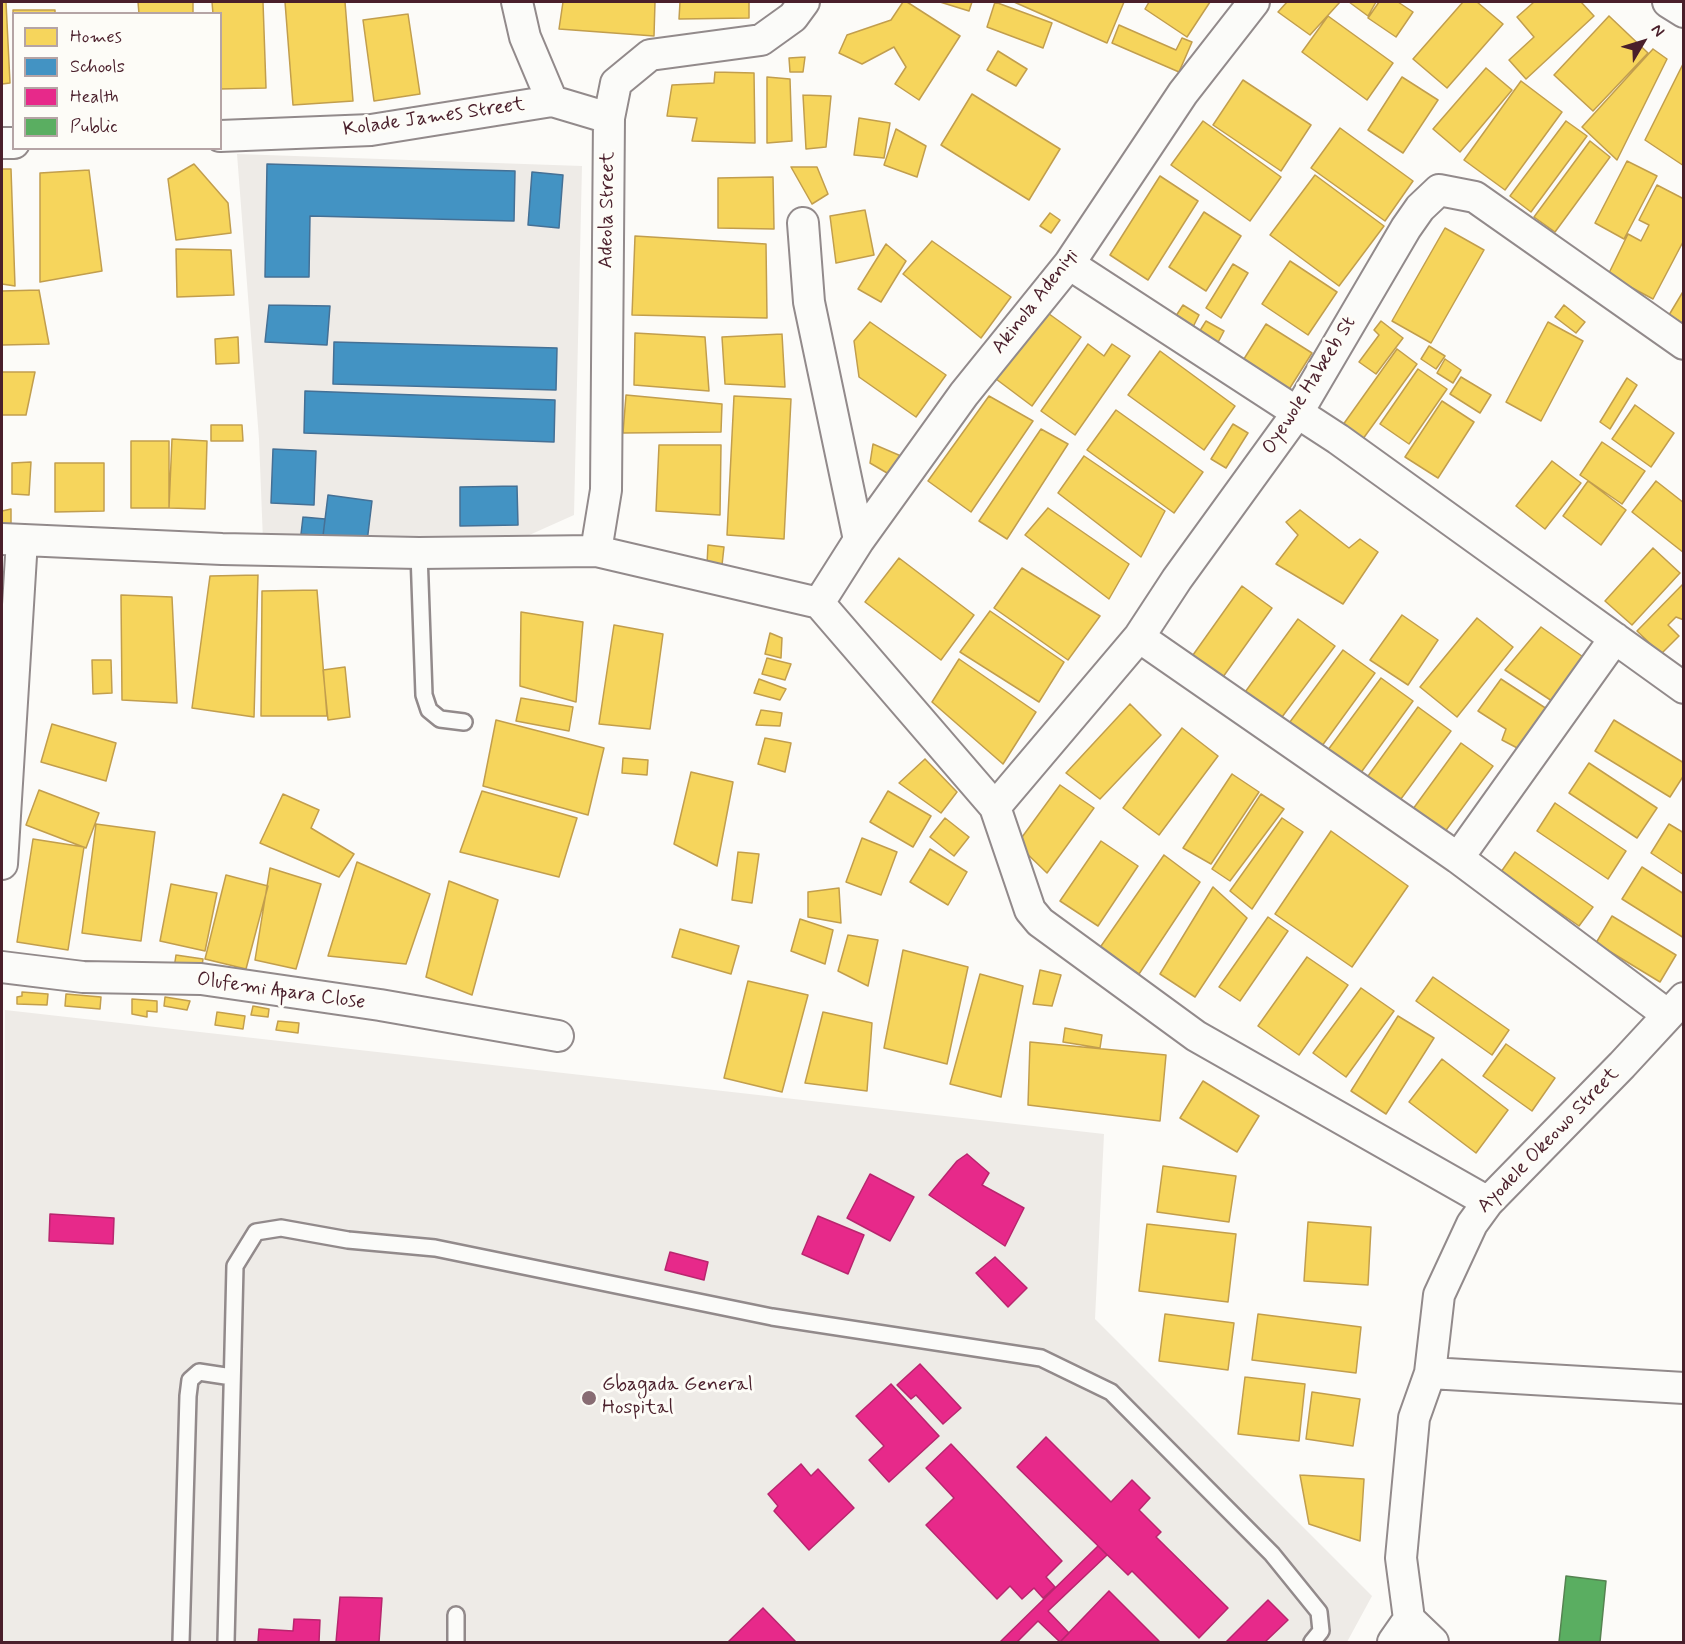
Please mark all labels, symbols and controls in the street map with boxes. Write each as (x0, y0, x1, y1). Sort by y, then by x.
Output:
legend (12, 12, 222, 150)
north arrow (1613, 12, 1673, 72)
text: N (1646, 20, 1669, 41)
text: Homes (70, 25, 122, 49)
text: Schools (70, 55, 125, 79)
text: Health (70, 85, 119, 109)
street label: Kolade James Street (342, 93, 526, 143)
text: Public (70, 115, 118, 139)
street label: Adeola Street (595, 151, 621, 269)
street label: Akinola Adeniyi (988, 245, 1084, 359)
street label: Oyewole Habeeb St (1258, 313, 1362, 459)
street label: Olufemi Apara Close (195, 968, 367, 1016)
street label: Ayodele Okeowo Street (1473, 1063, 1625, 1219)
place label: Gbagada General Hospital (602, 1374, 753, 1421)
marker: Gbagada General Hospital (580, 1389, 598, 1407)

